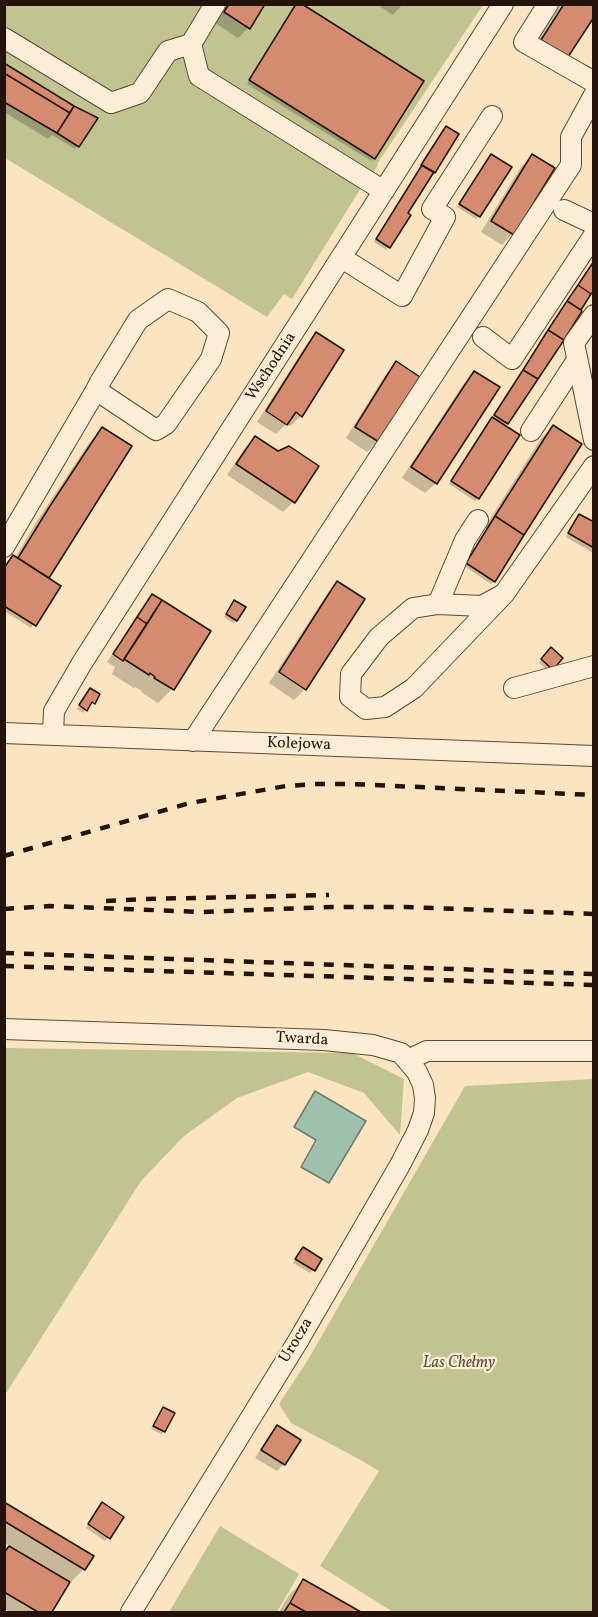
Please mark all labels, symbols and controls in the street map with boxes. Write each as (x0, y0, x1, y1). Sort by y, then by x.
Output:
street label: Wschodnia (243, 329, 301, 405)
street label: Kolejowa (267, 734, 331, 756)
street label: Twarda (275, 1029, 329, 1051)
street label: Urocza (276, 1315, 318, 1367)
park label: Las Chełmy (423, 1354, 495, 1374)

